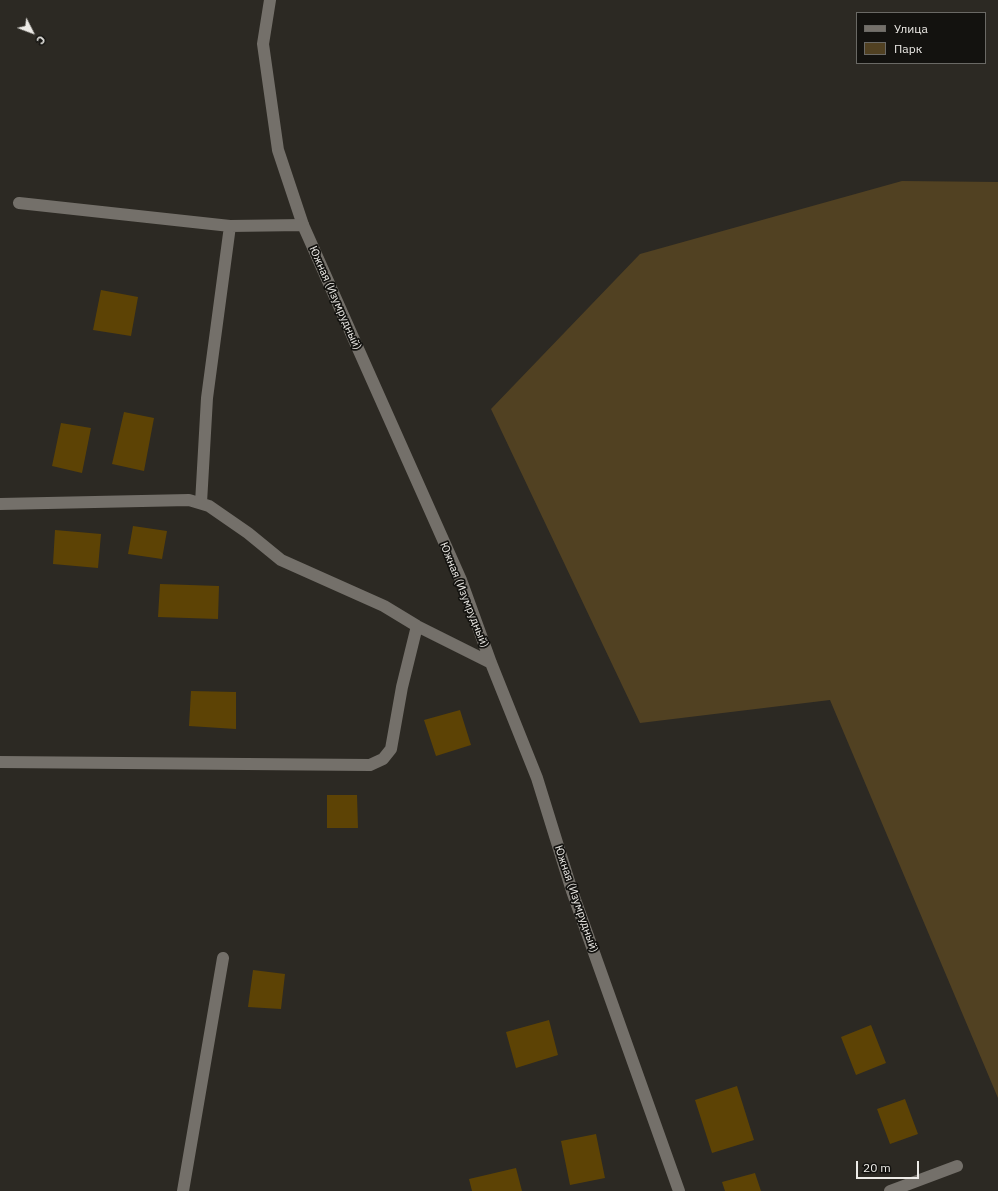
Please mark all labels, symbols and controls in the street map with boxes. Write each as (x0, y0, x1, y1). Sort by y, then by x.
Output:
north arrow (12, 12, 52, 52)
legend (856, 12, 986, 64)
text: Улица (894, 21, 928, 36)
text: С (33, 33, 49, 47)
text: Парк (894, 41, 922, 56)
street label: Южная (Изумрудный) (306, 244, 364, 352)
street label: Южная (Изумрудный) (437, 540, 491, 650)
street label: Южная (Изумрудный) (551, 844, 601, 954)
scale bar (858, 1153, 921, 1179)
text: 20 m (863, 1160, 891, 1175)

